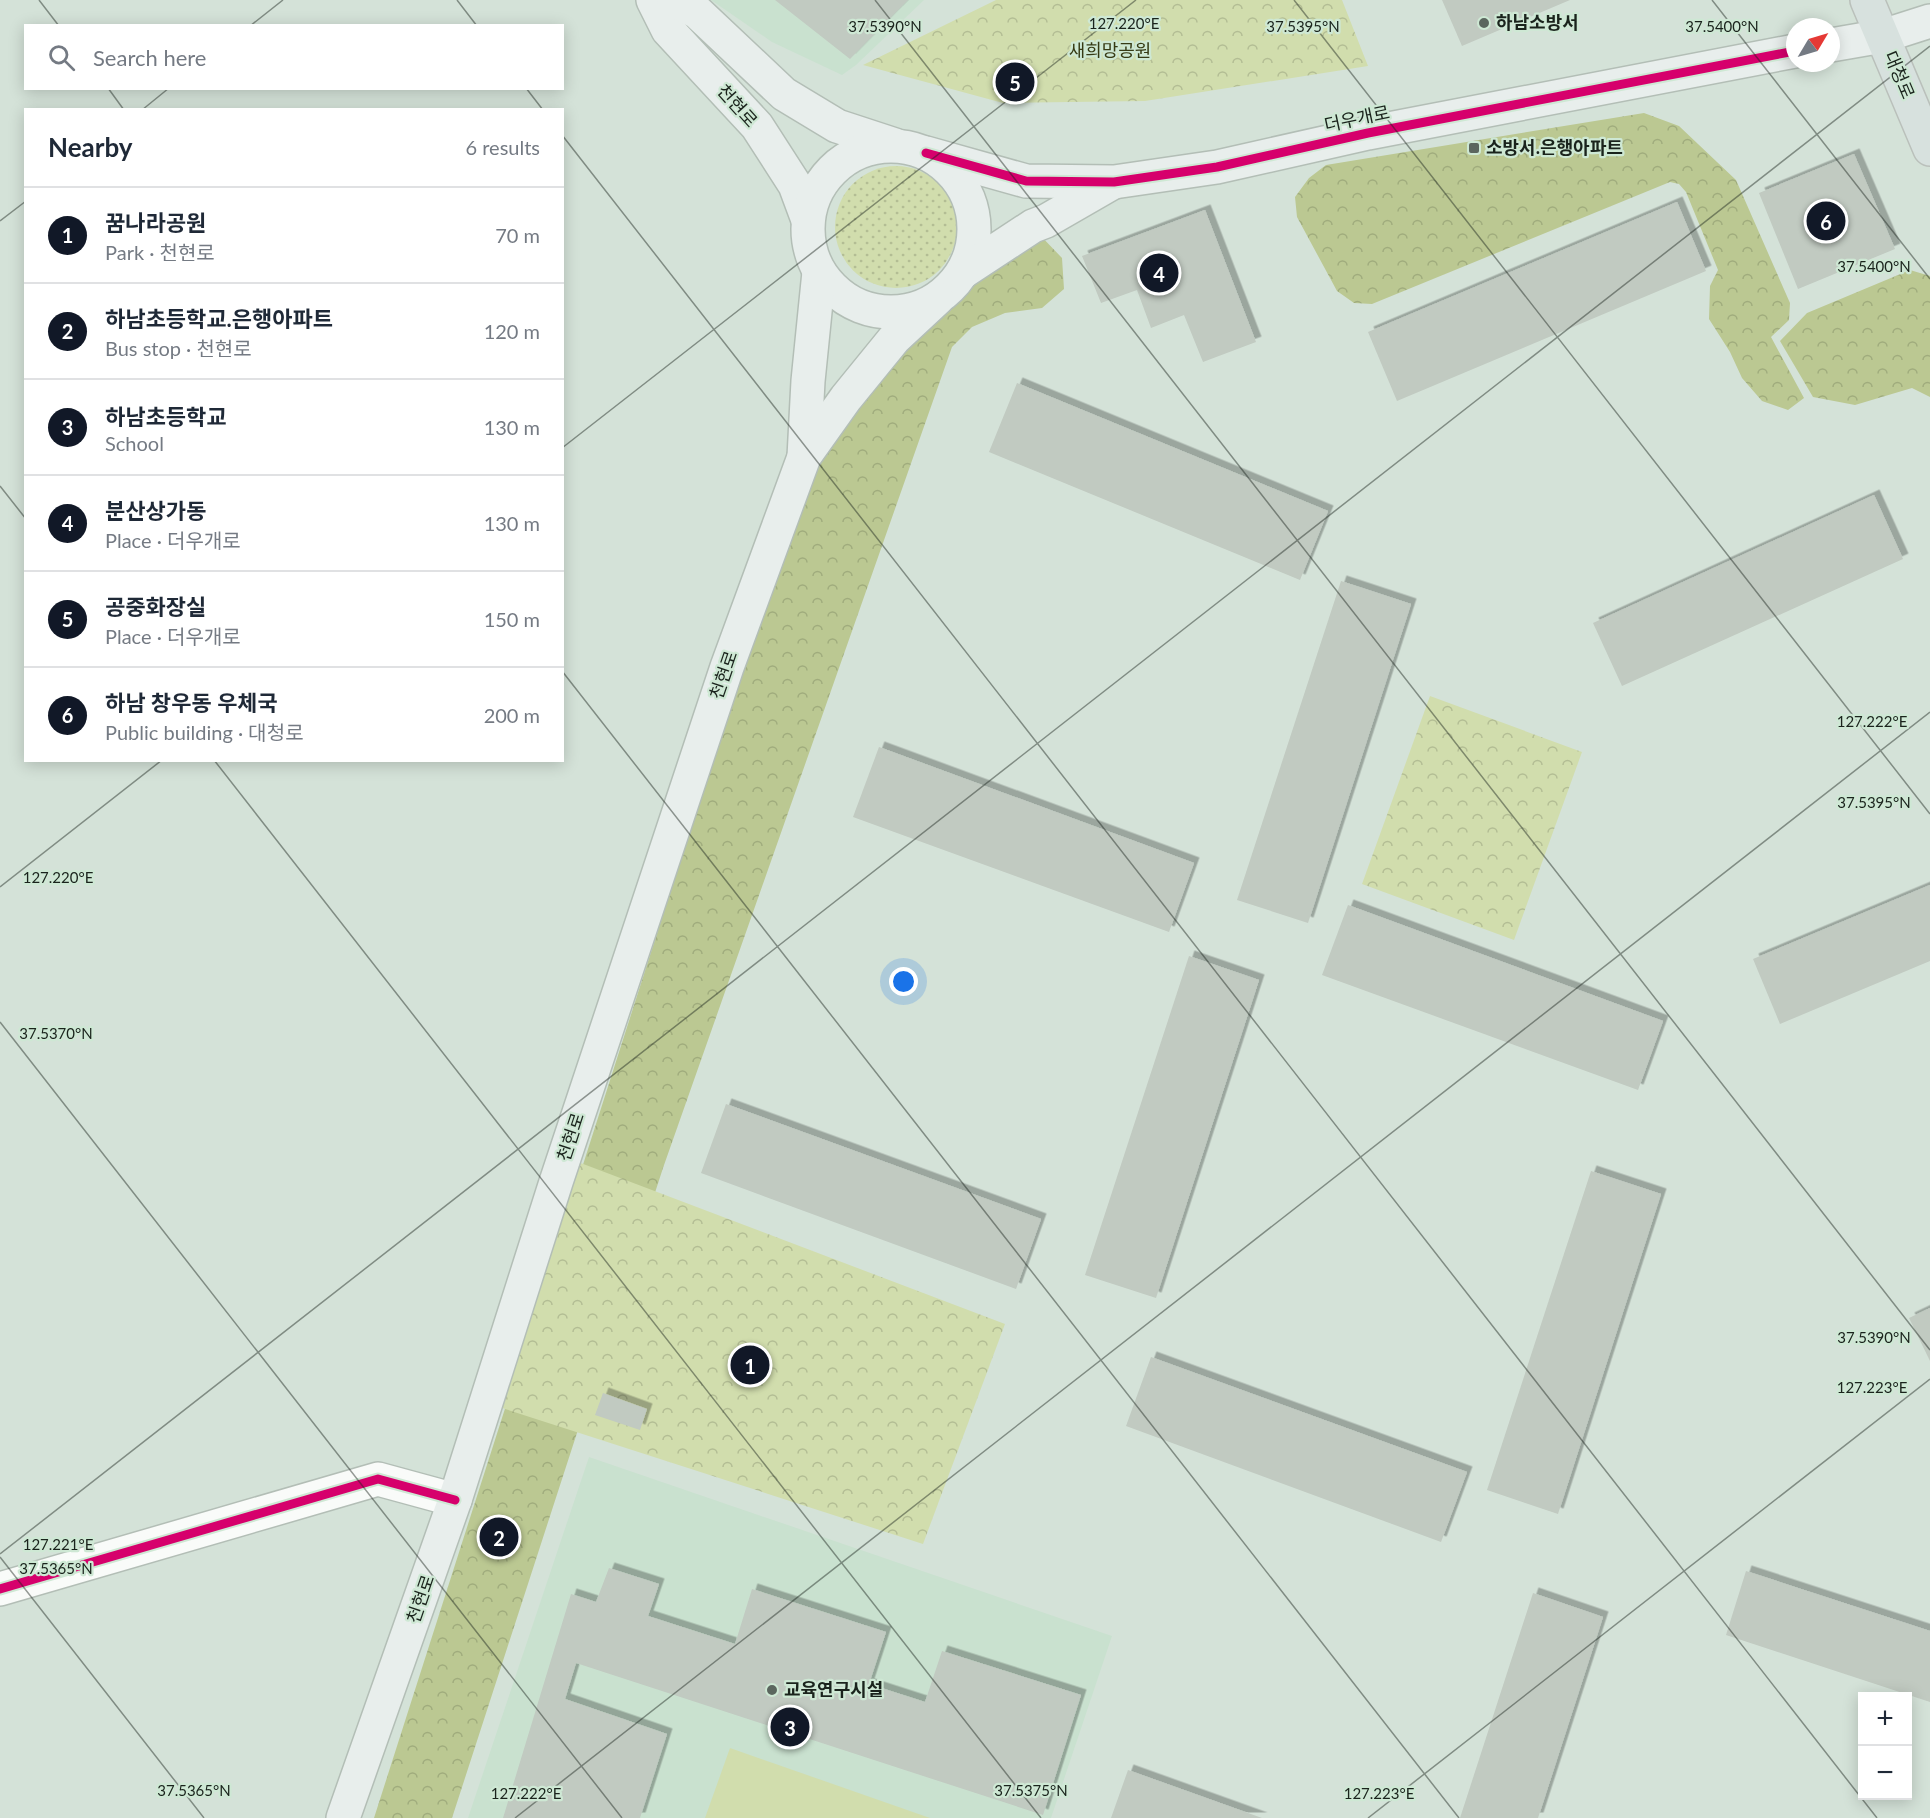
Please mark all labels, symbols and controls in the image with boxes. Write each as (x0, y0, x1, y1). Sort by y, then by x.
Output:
place label: 하남소방서 (1496, 11, 1579, 33)
text: 127.220°E (1089, 14, 1159, 32)
marker: 하남소방서 (1477, 16, 1491, 30)
text: 37.5390°N (848, 17, 922, 35)
text: 37.5395°N (1266, 17, 1340, 35)
text: 37.5400°N (1685, 17, 1759, 35)
north arrow (1786, 18, 1840, 72)
search box (24, 24, 564, 90)
park label: 새희망공원 (1069, 39, 1151, 61)
icon: search (45, 41, 78, 74)
text: Search here (93, 44, 206, 71)
street label: 대청로 (1880, 47, 1920, 102)
pin: 5 (996, 60, 1034, 104)
street label: 천현로 (713, 80, 763, 131)
street label: 더우개로 (1322, 100, 1391, 136)
text: Nearby (48, 131, 133, 163)
text: 6 results (465, 135, 540, 159)
place label: 소방서.은행아파트 (1486, 136, 1623, 158)
marker: 소방서.은행아파트 (1467, 141, 1481, 155)
pin: 6 (1806, 198, 1846, 244)
text: 꿈나라공원 (105, 209, 206, 236)
text: 1 (62, 223, 73, 247)
text: 70 m (495, 223, 540, 247)
text: Park · 천현로 (105, 240, 215, 264)
pin: 4 (1140, 250, 1178, 296)
text: 37.5400°N (1837, 257, 1911, 275)
text: 하남초등학교.은행아파트 (105, 305, 333, 332)
text: 2 (62, 319, 73, 343)
text: 120 m (484, 319, 540, 343)
text: Bus stop · 천현로 (105, 336, 252, 360)
text: 하남초등학교 (105, 403, 226, 430)
text: 3 (62, 415, 73, 439)
text: 130 m (484, 415, 540, 439)
text: School (105, 431, 164, 455)
text: 분산상가동 (105, 497, 206, 524)
text: 4 (62, 511, 73, 535)
text: 130 m (484, 511, 540, 535)
text: Place · 더우개로 (105, 528, 241, 552)
text: 공중화장실 (105, 593, 206, 620)
text: 5 (62, 607, 73, 631)
text: 150 m (484, 607, 540, 631)
text: Place · 더우개로 (105, 624, 241, 648)
street label: 천현로 (705, 648, 742, 702)
text: 하남 창우동 우체국 (105, 689, 278, 716)
text: 6 (62, 703, 73, 727)
text: 200 m (484, 703, 540, 727)
text: 127.222°E (1837, 712, 1907, 730)
text: Public building · 대청로 (105, 720, 304, 744)
text: 37.5395°N (1837, 793, 1911, 811)
text: 127.220°E (23, 868, 93, 886)
your location (889, 967, 918, 996)
text: 37.5370°N (19, 1024, 93, 1042)
street label: 천현로 (552, 1110, 588, 1164)
text: 37.5390°N (1837, 1328, 1911, 1346)
pin: 1 (730, 1342, 770, 1388)
text: 127.223°E (1837, 1378, 1907, 1396)
pin: 2 (480, 1514, 518, 1560)
text: 127.221°E (23, 1535, 93, 1553)
text: 37.5365°N (19, 1559, 93, 1577)
street label: 천현로 (402, 1572, 439, 1626)
place label: 교육연구시설 (784, 1678, 883, 1700)
marker: 교육연구시설 (765, 1683, 779, 1697)
map controls (1858, 1692, 1912, 1800)
button: + (1858, 1692, 1912, 1746)
pin: 3 (770, 1704, 810, 1750)
button: − (1858, 1746, 1912, 1800)
text: 37.5365°N (157, 1781, 231, 1799)
text: 37.5375°N (994, 1781, 1068, 1799)
text: 127.222°E (491, 1784, 561, 1802)
text: 127.223°E (1344, 1784, 1414, 1802)

